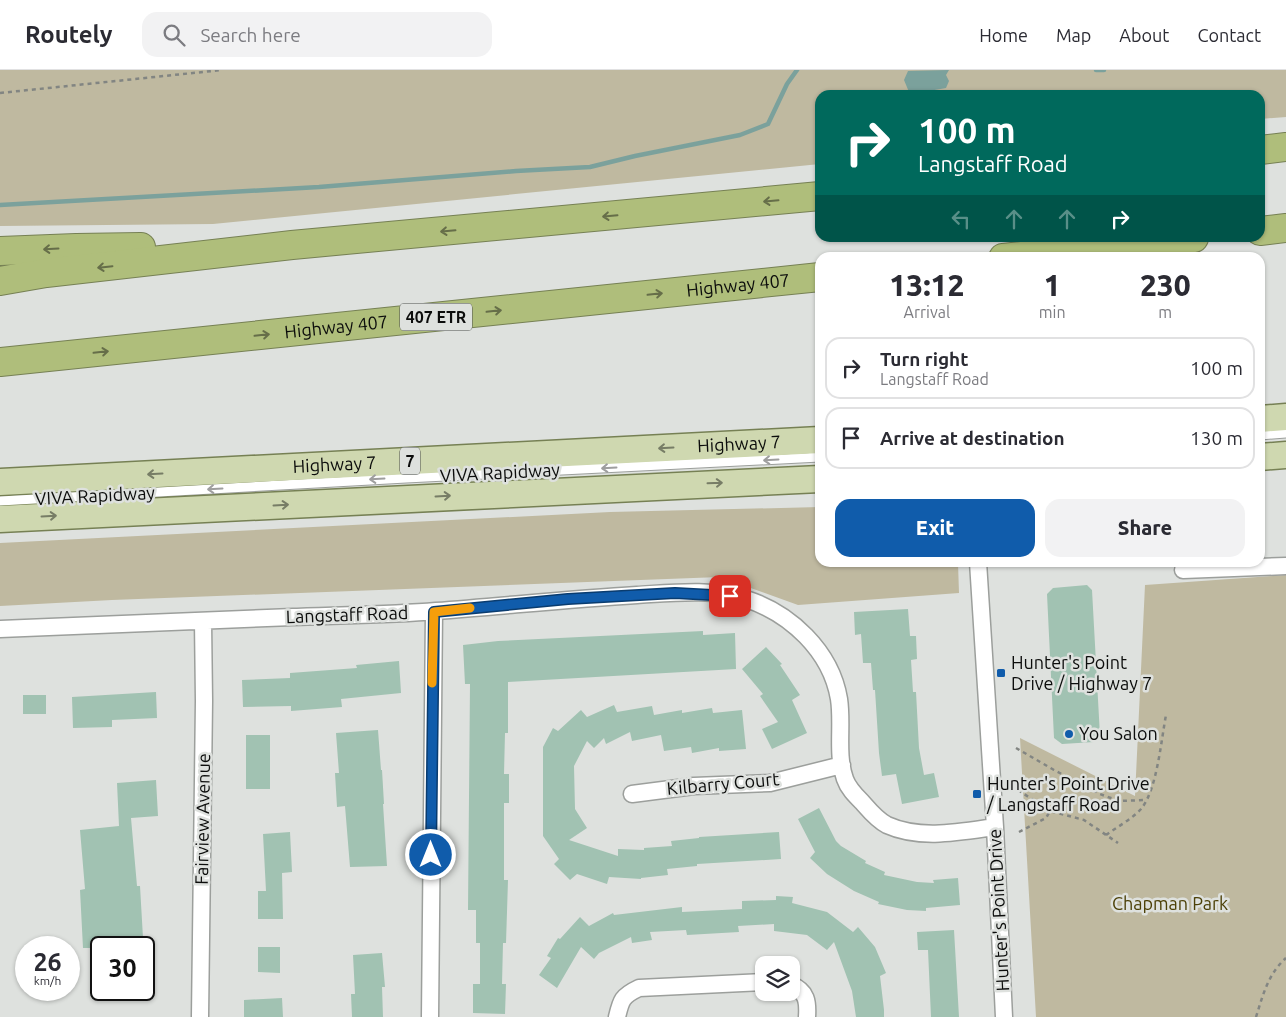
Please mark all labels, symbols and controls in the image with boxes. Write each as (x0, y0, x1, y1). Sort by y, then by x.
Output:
search box (142, 12, 492, 57)
text: Routely (25, 21, 112, 48)
icon: search (160, 21, 188, 49)
text: Search here (200, 24, 301, 46)
text: Home (979, 25, 1028, 45)
text: Map (1056, 25, 1091, 45)
text: About (1119, 25, 1169, 45)
text: Contact (1197, 25, 1261, 45)
icon: right (835, 110, 900, 175)
text: 100 m (918, 110, 1016, 150)
text: Langstaff Road (918, 151, 1068, 176)
one-way arrow (764, 196, 780, 206)
icon: left (947, 205, 975, 233)
icon: ahead (1000, 205, 1028, 233)
icon: ahead (1053, 205, 1081, 233)
icon: right (1106, 205, 1134, 233)
one-way arrow (602, 211, 618, 221)
one-way arrow (440, 226, 456, 236)
one-way arrow (44, 244, 60, 253)
one-way arrow (97, 262, 113, 272)
text: 13:12 (889, 268, 964, 302)
text: 1 (1044, 268, 1061, 302)
text: 230 (1140, 268, 1191, 302)
street label: Highway 407 (685, 269, 791, 300)
one-way arrow (647, 289, 663, 299)
road number: 407 ETR (400, 303, 472, 330)
text: Arrival (904, 303, 950, 321)
text: min (1039, 303, 1066, 321)
text: m (1158, 303, 1172, 321)
one-way arrow (485, 306, 501, 316)
street label: Highway 407 (283, 311, 389, 341)
one-way arrow (254, 330, 270, 340)
one-way arrow (93, 347, 109, 357)
text: Turn right (880, 348, 968, 370)
icon: right (837, 354, 865, 382)
text: 100 m (1190, 357, 1243, 379)
text: Langstaff Road (880, 370, 989, 388)
icon: arrive (837, 424, 865, 452)
text: Arrive at destination (880, 427, 1065, 449)
text: 130 m (1190, 427, 1243, 449)
street label: Highway 7 (697, 431, 781, 455)
one-way arrow (659, 443, 675, 452)
road number: 7 (400, 448, 420, 474)
street label: Highway 7 (292, 452, 377, 476)
one-way arrow (764, 455, 780, 464)
street label: VIVA Rapidway (439, 459, 561, 485)
one-way arrow (601, 463, 617, 472)
one-way arrow (147, 469, 163, 478)
one-way arrow (369, 475, 385, 484)
one-way arrow (706, 479, 722, 488)
street label: VIVA Rapidway (34, 482, 156, 508)
one-way arrow (207, 484, 223, 493)
one-way arrow (435, 492, 451, 501)
button: Exit (835, 499, 1035, 557)
button: Share (1045, 499, 1245, 557)
one-way arrow (273, 500, 289, 509)
one-way arrow (40, 512, 56, 521)
pin (709, 575, 751, 617)
icon: arrive (716, 582, 744, 610)
street label: Langstaff Road (285, 602, 409, 626)
place label: Hunter's Point Drive / Highway 7 (1011, 652, 1152, 693)
marker: Hunter's Point Drive / Highway 7 (995, 667, 1007, 679)
place label: You Salon (1079, 723, 1158, 743)
marker: You Salon (1063, 728, 1075, 740)
street label: Fairview Avenue (191, 753, 213, 885)
street label: Kilbarry Court (666, 768, 780, 798)
place label: Hunter's Point Drive / Langstaff Road (986, 773, 1150, 814)
marker: Hunter's Point Drive / Langstaff Road (971, 788, 983, 800)
position arrow (404, 828, 456, 880)
street label: Hunter's Point Drive (984, 828, 1012, 992)
park label: Chapman Park (1112, 893, 1228, 913)
speed limit sign: 30 (90, 936, 155, 1001)
text: 26 (33, 948, 62, 976)
map controls (755, 956, 800, 1001)
button: layers (755, 956, 800, 1001)
text: km/h (34, 974, 61, 987)

